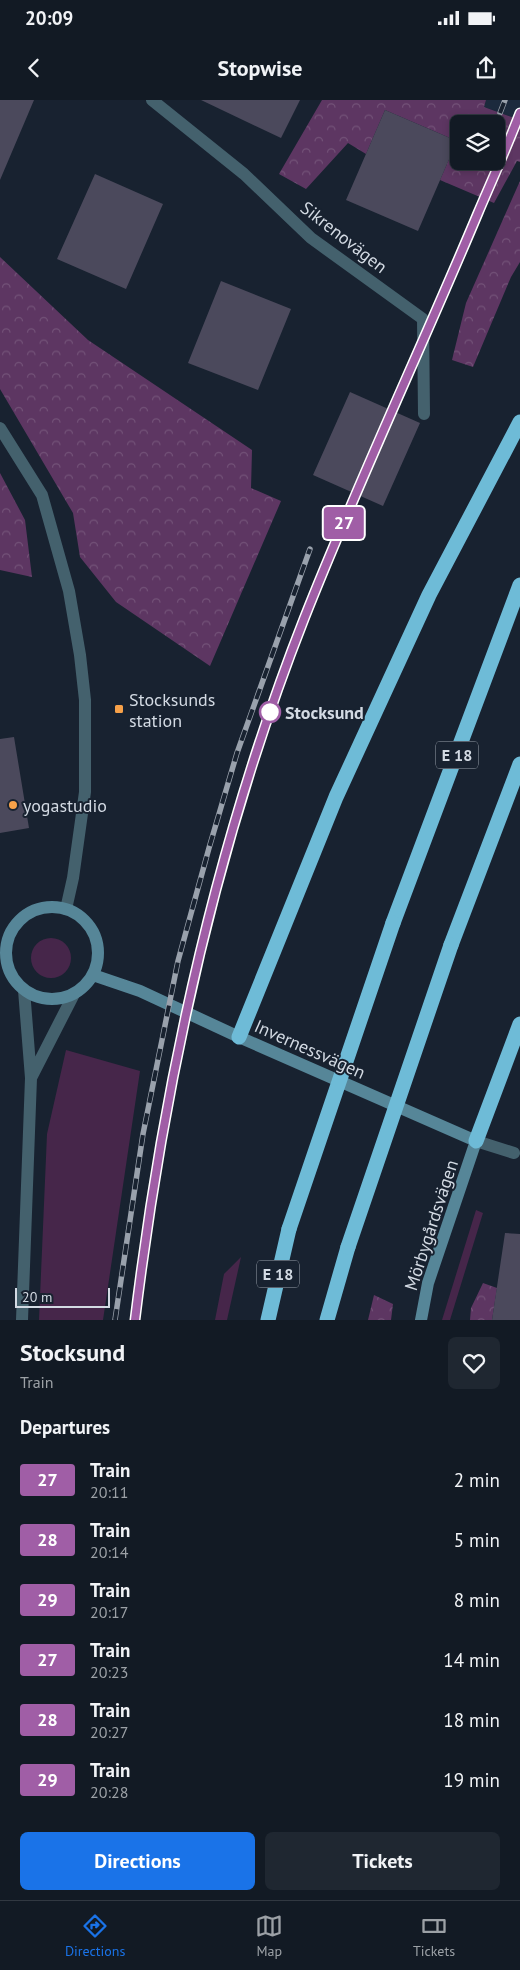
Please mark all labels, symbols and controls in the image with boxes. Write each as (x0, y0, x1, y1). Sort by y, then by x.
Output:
text: 20:09 (25, 6, 73, 30)
icon: back (20, 54, 48, 82)
text: Stopwise (218, 54, 302, 82)
icon: share (472, 54, 500, 82)
map controls (450, 115, 505, 170)
button: layers (450, 115, 505, 170)
street label: Sikrenovägen (296, 196, 392, 278)
line badge: 27 (322, 507, 366, 539)
text: 27 (334, 511, 354, 534)
place label: Stocksunds station (129, 688, 215, 732)
marker: Stocksund (259, 701, 281, 723)
place label: Stocksund (285, 701, 364, 724)
marker: Stocksunds station (113, 703, 125, 715)
road number: E 18 (436, 742, 478, 768)
place label: yogastudio (23, 794, 107, 817)
marker: yogastudio (7, 799, 19, 811)
street label: Invernessvägen (251, 1014, 369, 1084)
street label: Mörbygårdsvägen (399, 1157, 463, 1293)
road number: E 18 (257, 1260, 299, 1288)
scale bar (15, 1285, 110, 1308)
text: 20 m (22, 1288, 52, 1306)
text: Stocksund (20, 1337, 125, 1368)
button: heart (448, 1337, 500, 1389)
text: Train (20, 1372, 54, 1392)
text: Departures (20, 1415, 110, 1439)
text: Train (90, 1458, 130, 1482)
text: 27 (37, 1468, 58, 1491)
text: 2 min (454, 1468, 500, 1492)
text: 20:11 (90, 1482, 128, 1502)
text: Train (90, 1518, 130, 1542)
text: 28 (37, 1528, 58, 1551)
text: 5 min (454, 1528, 500, 1552)
text: 20:14 (90, 1542, 128, 1562)
text: Train (90, 1578, 130, 1602)
text: 29 (37, 1588, 58, 1611)
text: 8 min (454, 1588, 500, 1612)
text: 20:17 (90, 1602, 128, 1622)
text: Train (90, 1638, 130, 1662)
text: 27 (37, 1648, 58, 1671)
text: 14 min (443, 1648, 500, 1672)
text: 20:23 (90, 1662, 128, 1682)
text: Train (90, 1698, 130, 1722)
text: 28 (37, 1708, 58, 1731)
text: 18 min (443, 1708, 500, 1732)
text: 20:27 (90, 1722, 128, 1742)
text: Train (90, 1758, 130, 1782)
text: 29 (37, 1768, 58, 1791)
text: 19 min (443, 1768, 500, 1792)
text: 20:28 (90, 1782, 128, 1802)
button: Directions (20, 1832, 255, 1890)
button: Tickets (265, 1832, 500, 1890)
tab: Directions (65, 1912, 125, 1960)
tab: Map (255, 1912, 283, 1960)
tab: Tickets (413, 1912, 455, 1960)

